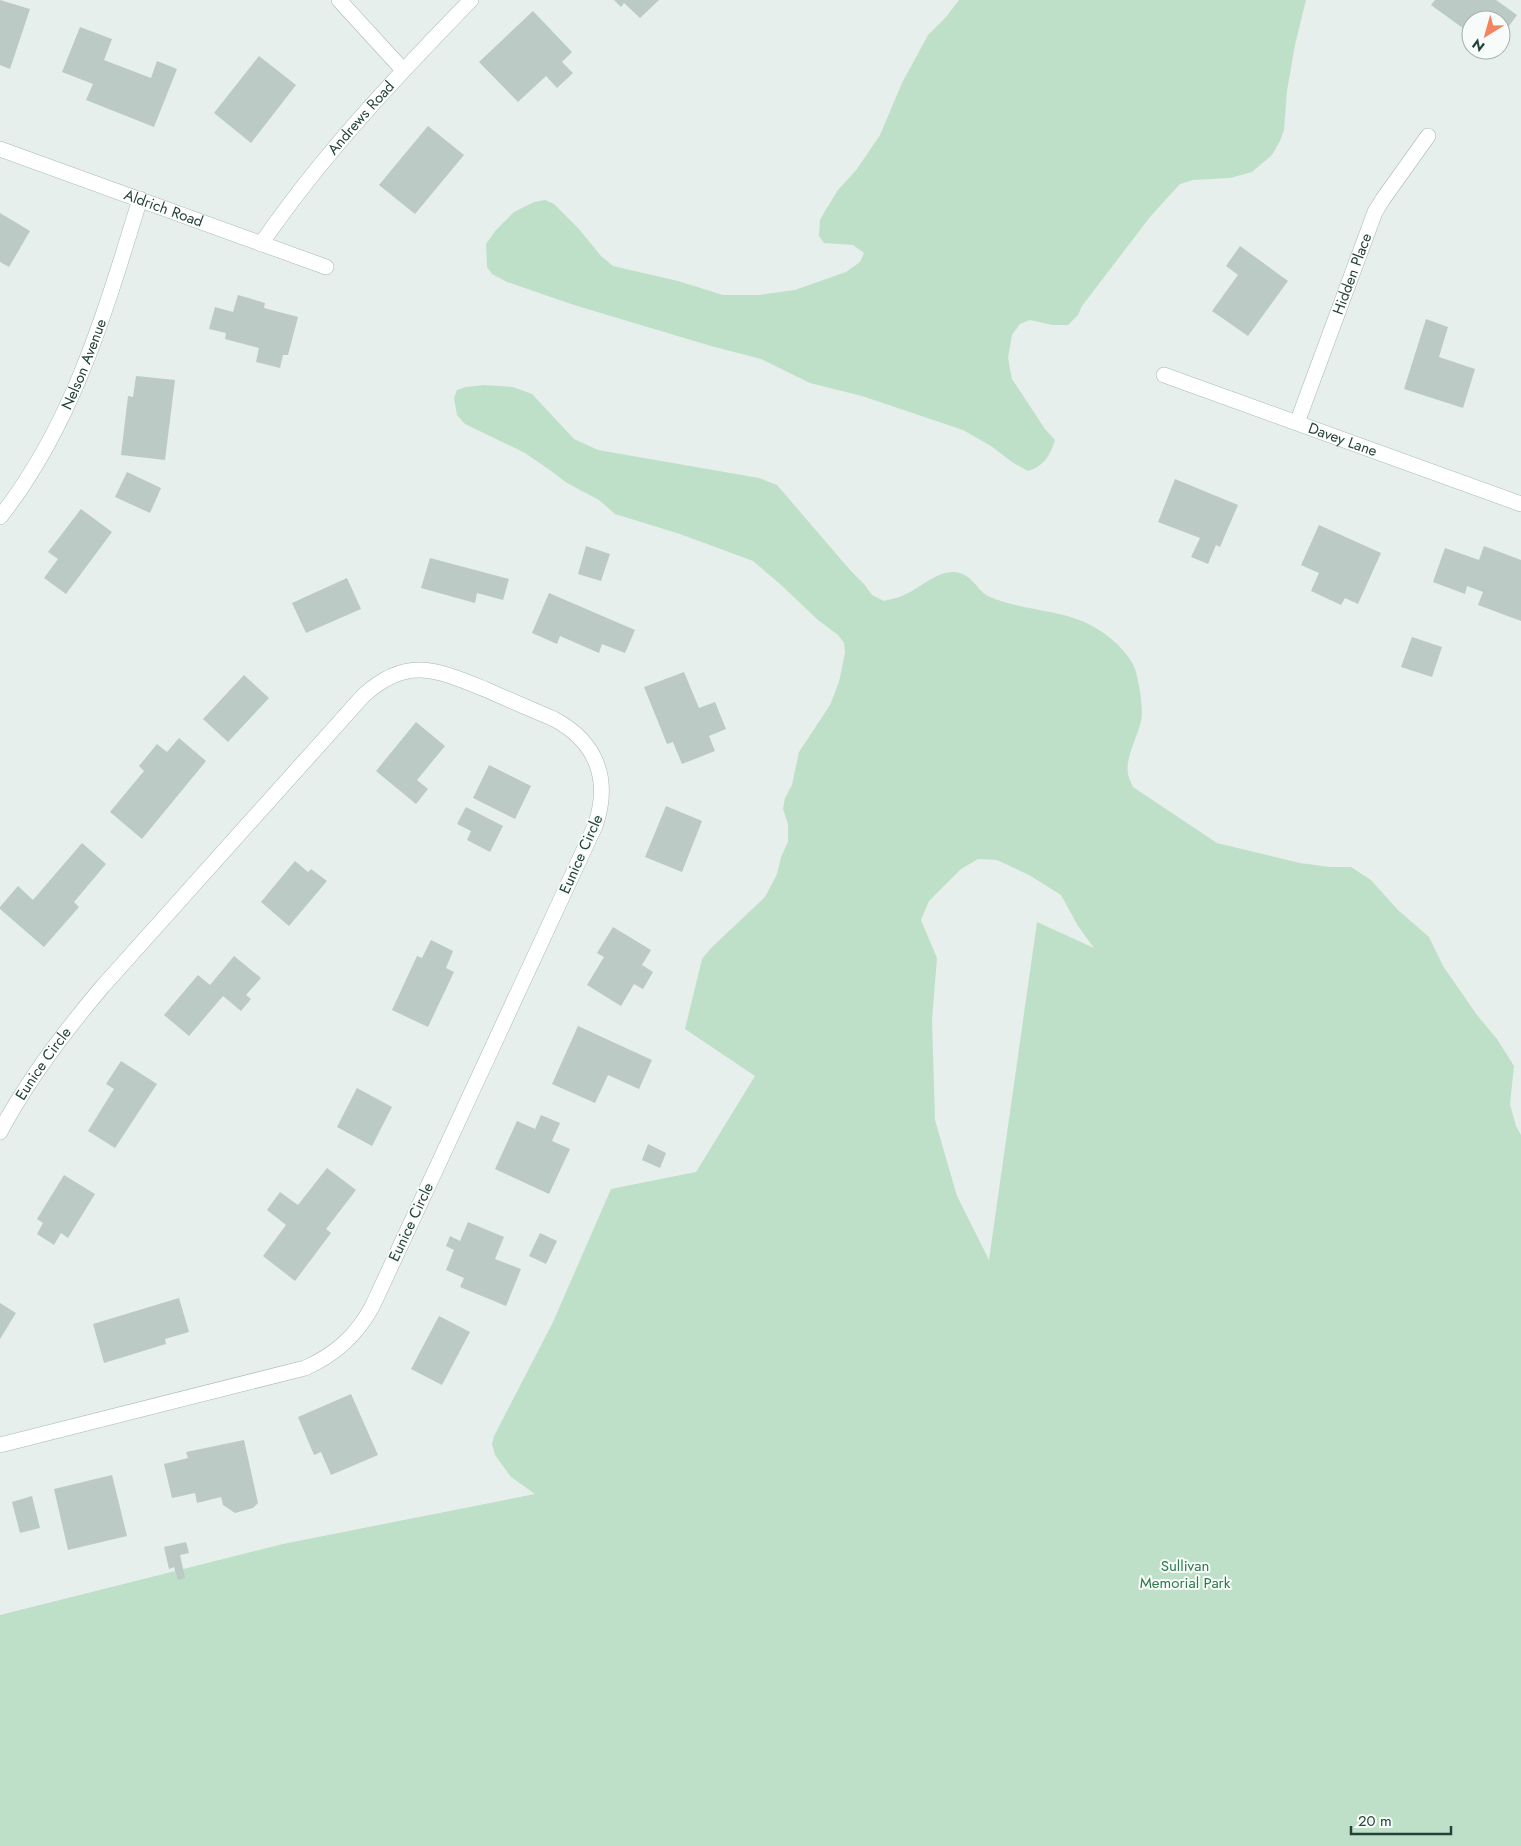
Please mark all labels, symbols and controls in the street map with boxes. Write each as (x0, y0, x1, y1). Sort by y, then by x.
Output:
north arrow (1461, 10, 1511, 60)
text: N (1468, 34, 1489, 57)
street label: Andrews Road (322, 76, 400, 160)
street label: Aldrich Road (121, 184, 206, 233)
street label: Hidden Place (1327, 230, 1377, 318)
street label: Nelson Avenue (56, 316, 112, 413)
street label: Davey Lane (1305, 417, 1381, 462)
street label: Eunice Circle (554, 811, 608, 897)
street label: Eunice Circle (10, 1022, 77, 1104)
street label: Eunice Circle (383, 1179, 439, 1265)
park label: Sullivan Memorial Park (1140, 1555, 1231, 1594)
scale bar (1351, 1804, 1451, 1836)
text: 20 m (1358, 1810, 1392, 1832)

